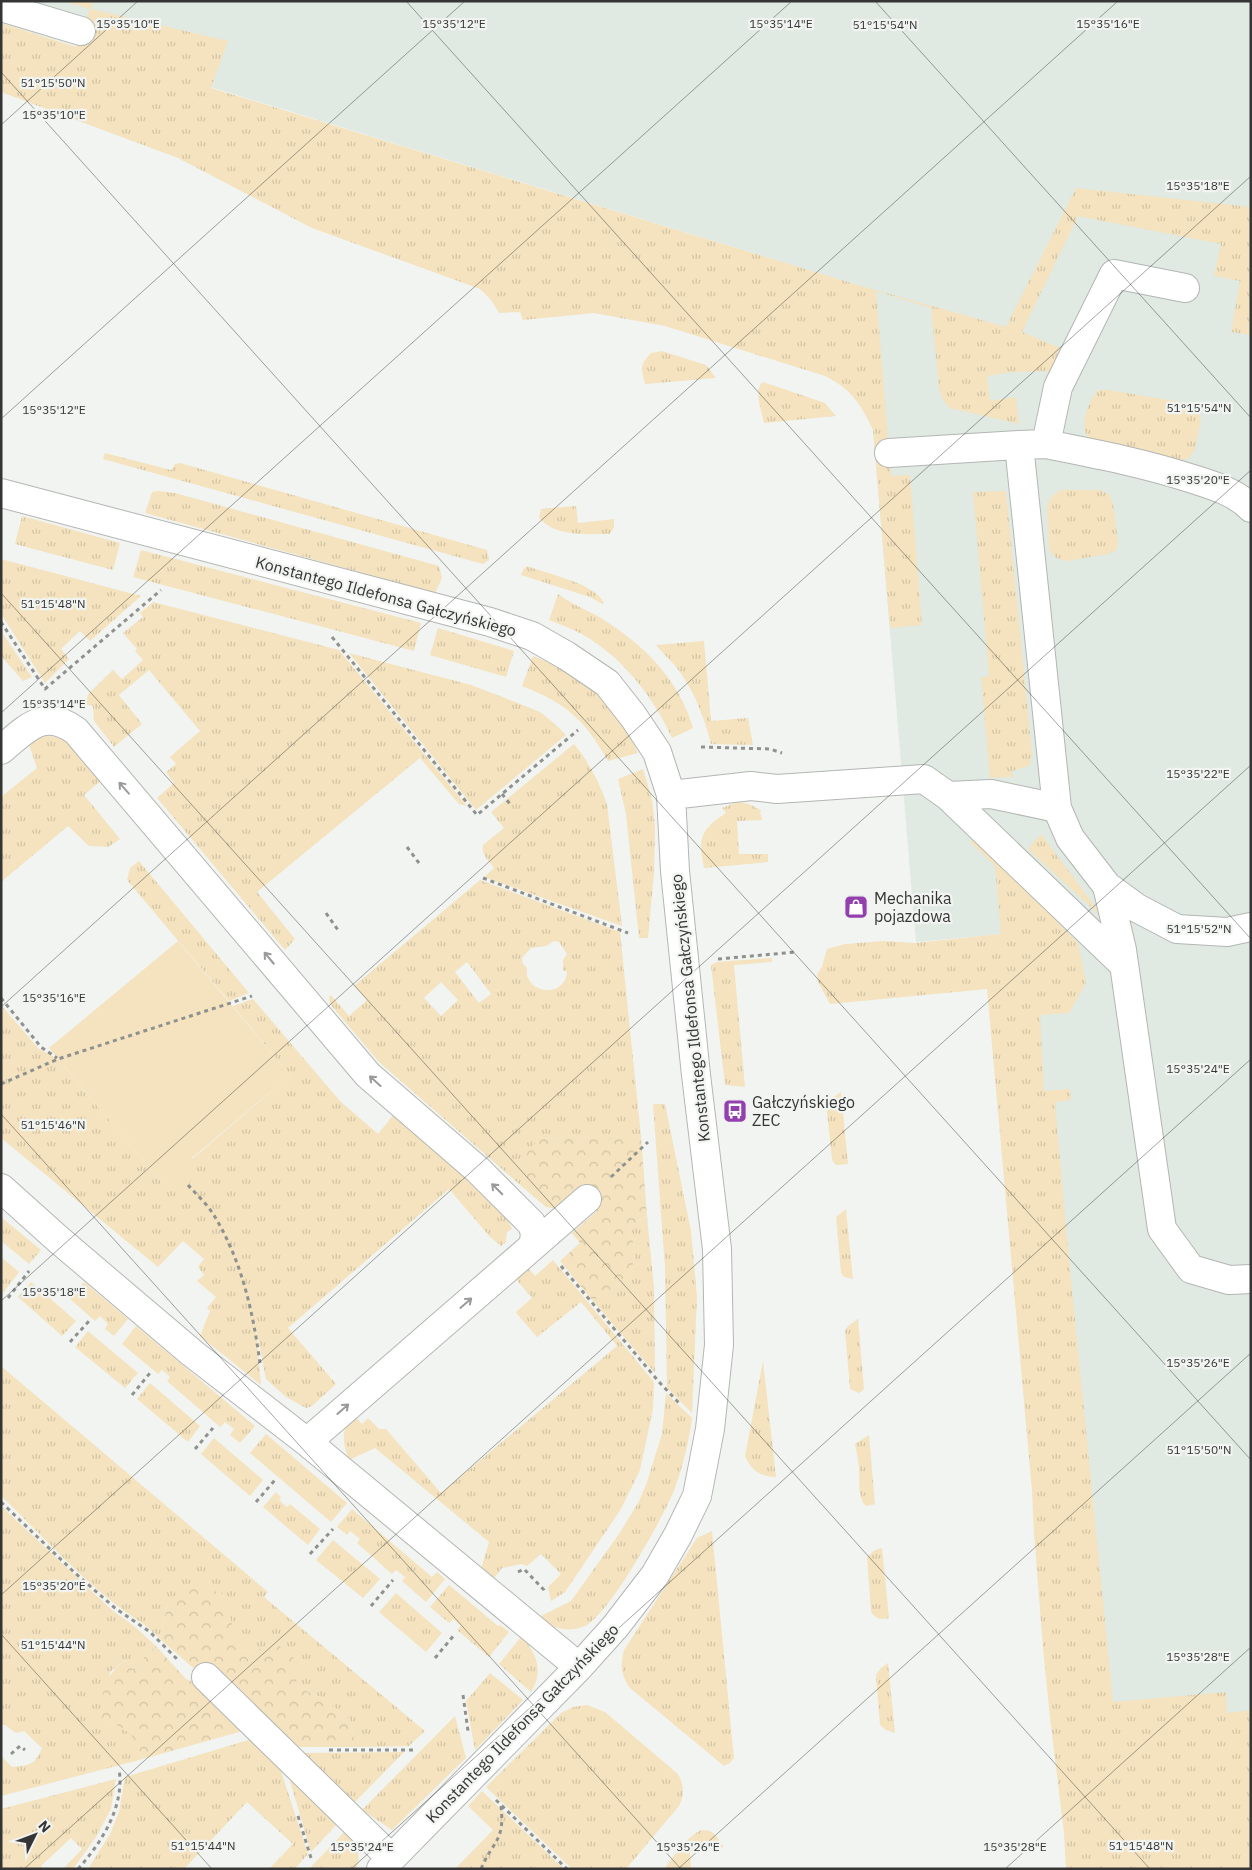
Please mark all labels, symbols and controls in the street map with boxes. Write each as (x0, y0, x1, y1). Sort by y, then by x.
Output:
text: 15°35'10"E (96, 16, 160, 31)
text: 15°35'12"E (422, 16, 486, 31)
text: 15°35'14"E (749, 16, 813, 31)
text: 15°35'16"E (1076, 16, 1140, 31)
text: 51°15'54"N (852, 17, 918, 32)
text: 51°15'50"N (20, 75, 86, 90)
text: 15°35'10"E (22, 107, 86, 122)
text: 15°35'18"E (1166, 178, 1230, 193)
text: 51°15'54"N (1166, 400, 1232, 415)
text: 15°35'12"E (22, 402, 86, 417)
text: 15°35'20"E (1166, 472, 1230, 487)
street label: Konstantego Ildefonsa Gałczyńskiego (253, 552, 519, 641)
text: 51°15'48"N (20, 596, 86, 611)
text: 15°35'14"E (22, 696, 86, 711)
text: 15°35'22"E (1166, 766, 1230, 781)
one-way arrow (119, 782, 130, 795)
street label: Konstantego Ildefonsa Gałczyńskiego (666, 873, 714, 1143)
place label: Mechanika pojazdowa (874, 888, 952, 926)
shop icon: Mechanika pojazdowa (843, 894, 869, 920)
text: 51°15'52"N (1166, 921, 1232, 936)
one-way arrow (264, 952, 275, 965)
text: 15°35'16"E (22, 990, 86, 1005)
text: 15°35'24"E (1166, 1061, 1230, 1076)
one-way arrow (369, 1075, 382, 1087)
place label: Gałczyńskiego ZEC (752, 1092, 855, 1130)
bus stop icon: Gałczyńskiego ZEC (722, 1098, 748, 1124)
text: 51°15'46"N (20, 1117, 86, 1132)
one-way arrow (490, 1183, 503, 1195)
text: 15°35'18"E (22, 1284, 86, 1299)
one-way arrow (460, 1297, 473, 1309)
text: 15°35'26"E (1166, 1355, 1230, 1370)
one-way arrow (337, 1403, 350, 1415)
text: 51°15'50"N (1166, 1442, 1232, 1457)
text: 15°35'20"E (22, 1578, 86, 1593)
street label: Konstantego Ildefonsa Gałczyńskiego (421, 1619, 623, 1827)
text: 51°15'44"N (20, 1637, 86, 1652)
text: 15°35'28"E (1166, 1649, 1230, 1664)
north arrow (10, 1810, 60, 1860)
text: N (35, 1817, 55, 1836)
text: 51°15'44"N (170, 1838, 236, 1853)
text: 51°15'48"N (1108, 1838, 1174, 1853)
text: 15°35'24"E (330, 1839, 394, 1854)
text: 15°35'26"E (656, 1839, 720, 1854)
text: 15°35'28"E (983, 1839, 1047, 1854)

